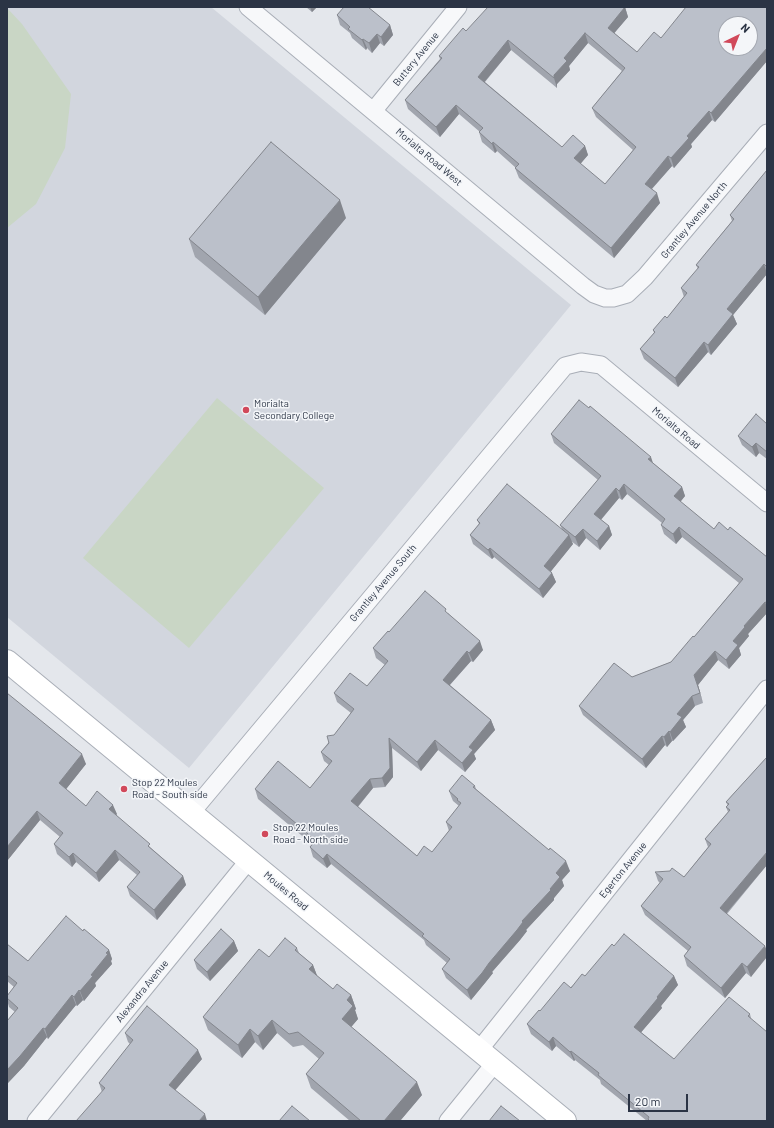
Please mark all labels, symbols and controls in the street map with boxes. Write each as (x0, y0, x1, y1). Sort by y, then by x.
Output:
north arrow (718, 16, 758, 56)
text: N (739, 20, 753, 35)
street label: Buttery Avenue (390, 29, 442, 89)
street label: Morialta Road West (393, 126, 465, 188)
street label: Grantley Avenue North (658, 179, 730, 261)
place label: Morialta Secondary College (254, 398, 334, 422)
street label: Morialta Road (650, 404, 702, 452)
marker: Morialta Secondary College (241, 405, 251, 415)
street label: Grantley Avenue South (347, 542, 419, 624)
place label: Stop 22 Moules Road - South side (132, 777, 208, 800)
marker: Stop 22 Moules Road - South side (119, 784, 129, 794)
place label: Stop 22 Moules Road - North side (273, 822, 348, 846)
marker: Stop 22 Moules Road - North side (260, 829, 270, 839)
street label: Egerton Avenue (597, 840, 649, 900)
street label: Moules Road (261, 869, 311, 913)
street label: Alexandra Avenue (113, 957, 171, 1025)
scale bar (630, 1086, 690, 1112)
text: 20 m (635, 1094, 661, 1108)

